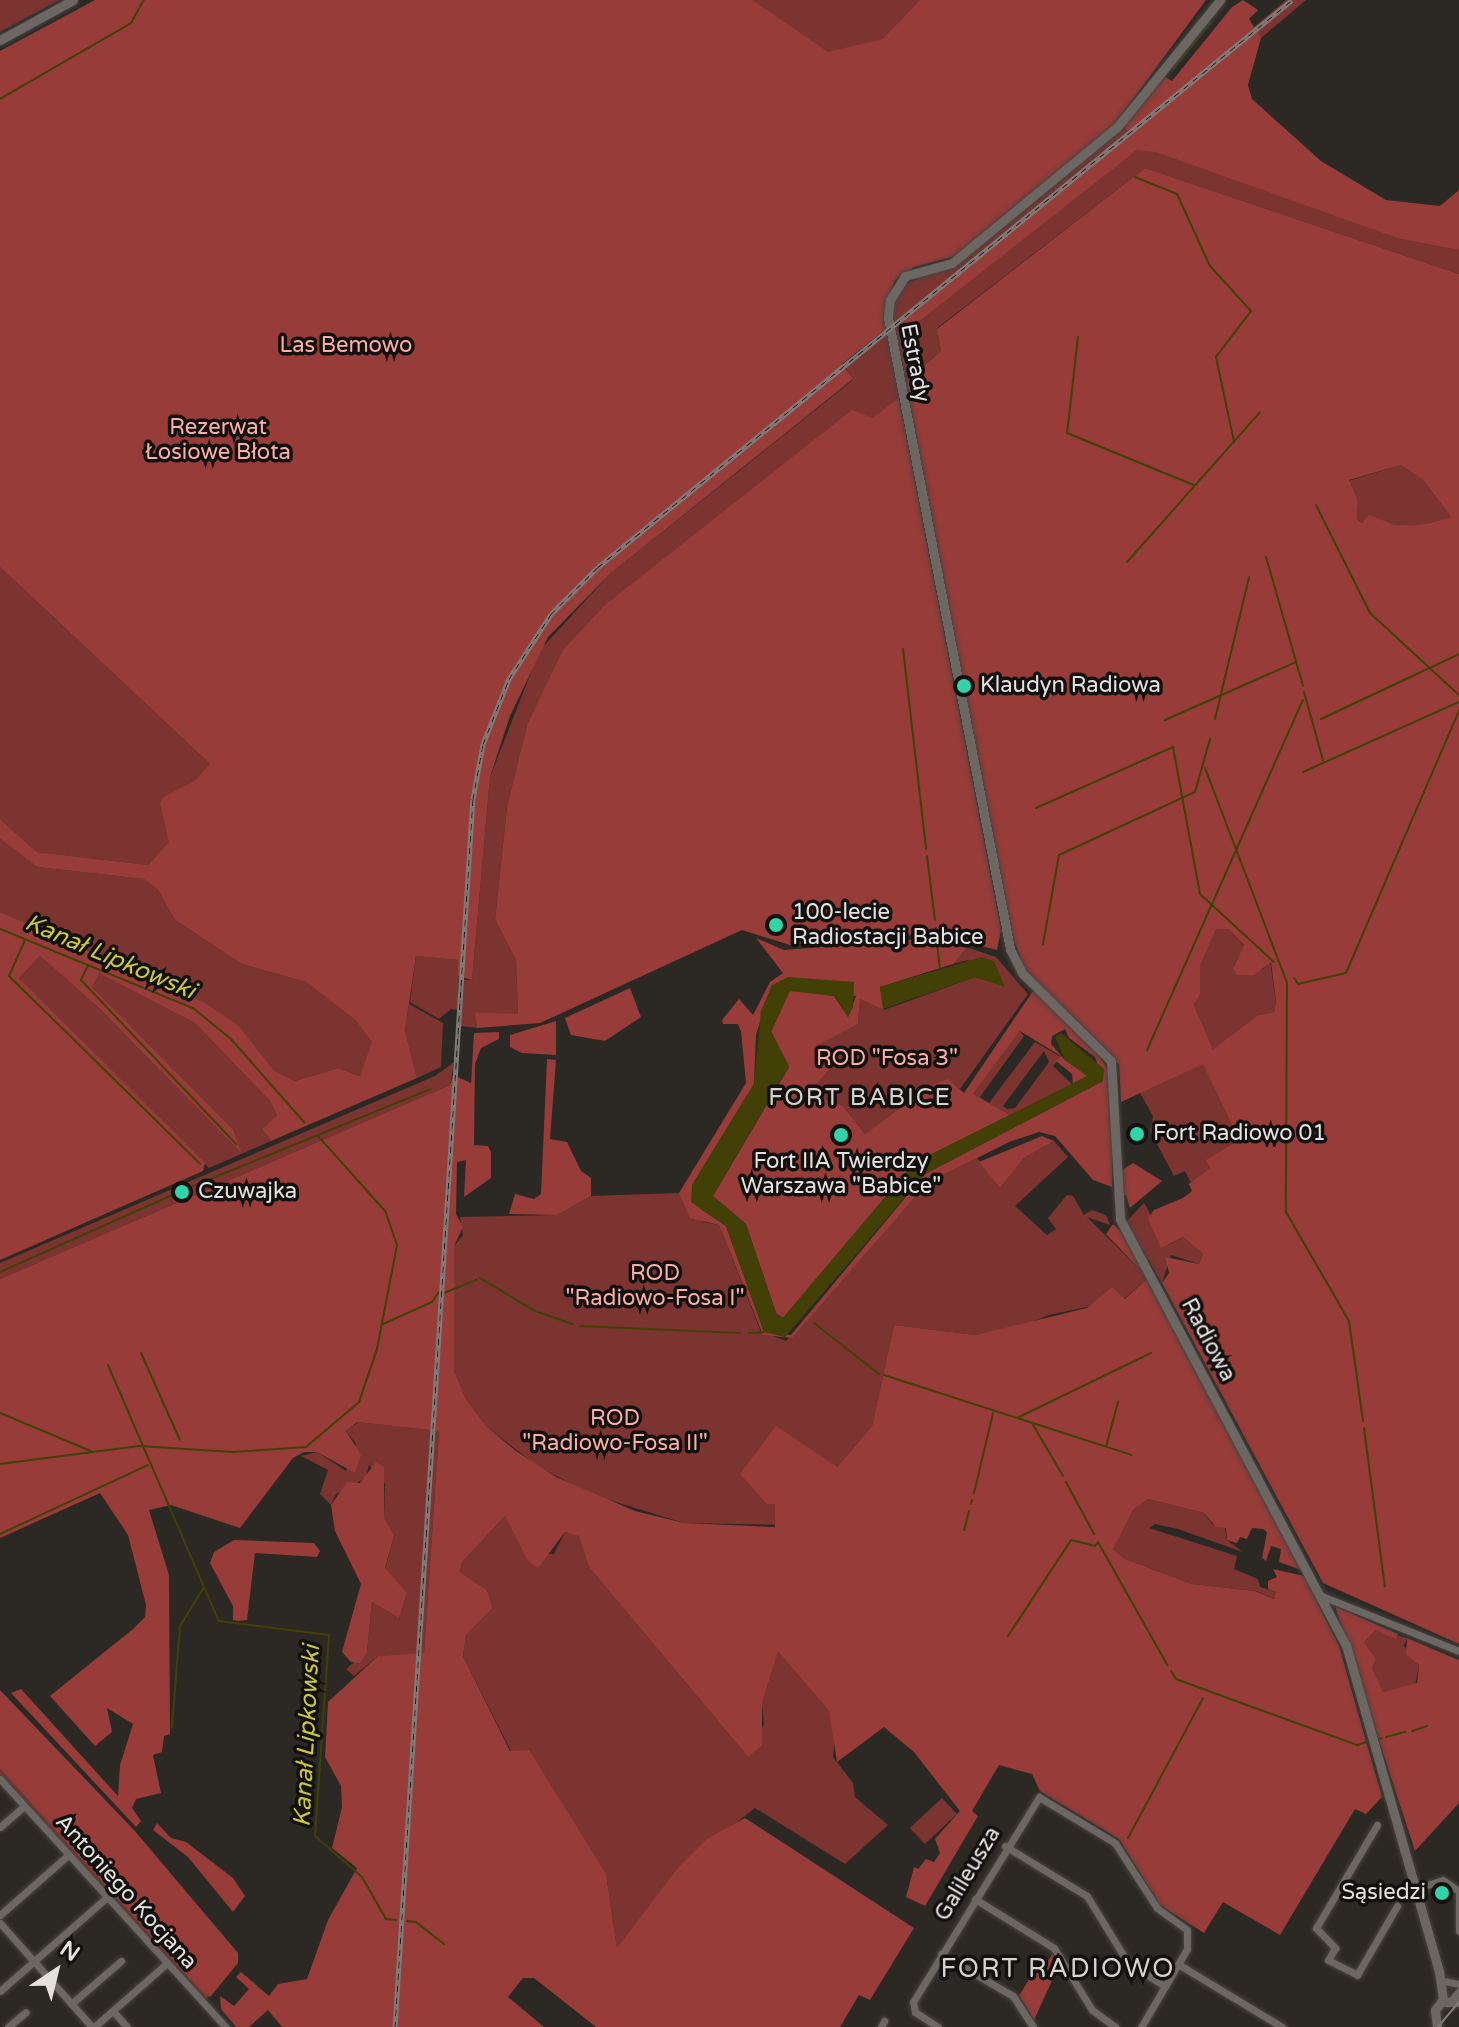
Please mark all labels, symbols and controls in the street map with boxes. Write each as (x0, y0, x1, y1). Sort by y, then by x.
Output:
street label: Estrady (894, 322, 936, 404)
park label: Las Bemowo (280, 333, 412, 359)
park label: Rezerwat Łosiowe Błota (145, 414, 291, 466)
place label: Klaudyn Radiowa (980, 673, 1161, 699)
marker: Klaudyn Radiowa (955, 677, 973, 695)
place label: 100-lecie Radiostacji Babice (792, 899, 984, 950)
water label: Kanał Lipkowski (21, 908, 199, 1006)
marker: 100-lecie Radiostacji Babice (767, 916, 785, 934)
park label: ROD "Fosa 3" (816, 1046, 958, 1072)
district label: FORT BABICE (768, 1084, 952, 1112)
place label: Fort Radiowo 01 (1153, 1121, 1326, 1147)
marker: Fort Radiowo 01 (1128, 1125, 1146, 1143)
marker: Fort IIA Twierdzy Warszawa "Babice" (832, 1126, 850, 1144)
place label: Fort IIA Twierdzy Warszawa "Babice" (741, 1148, 941, 1200)
place label: Czuwajka (198, 1179, 297, 1205)
marker: Czuwajka (173, 1183, 191, 1201)
park label: ROD "Radiowo-Fosa I" (565, 1260, 745, 1312)
street label: Radiowa (1175, 1294, 1241, 1386)
park label: ROD "Radiowo-Fosa II" (522, 1405, 708, 1456)
water label: Kanał Lipkowski (288, 1644, 326, 1828)
street label: Antoniego Kocjana (50, 1809, 202, 1975)
street label: Galileusza (930, 1822, 1006, 1926)
place label: Sąsiedzi (1341, 1880, 1426, 1906)
marker: Sąsiedzi (1433, 1884, 1451, 1902)
north arrow (16, 1931, 96, 2011)
text: N (55, 1936, 84, 1967)
district label: FORT RADIOWO (941, 1953, 1175, 1985)

